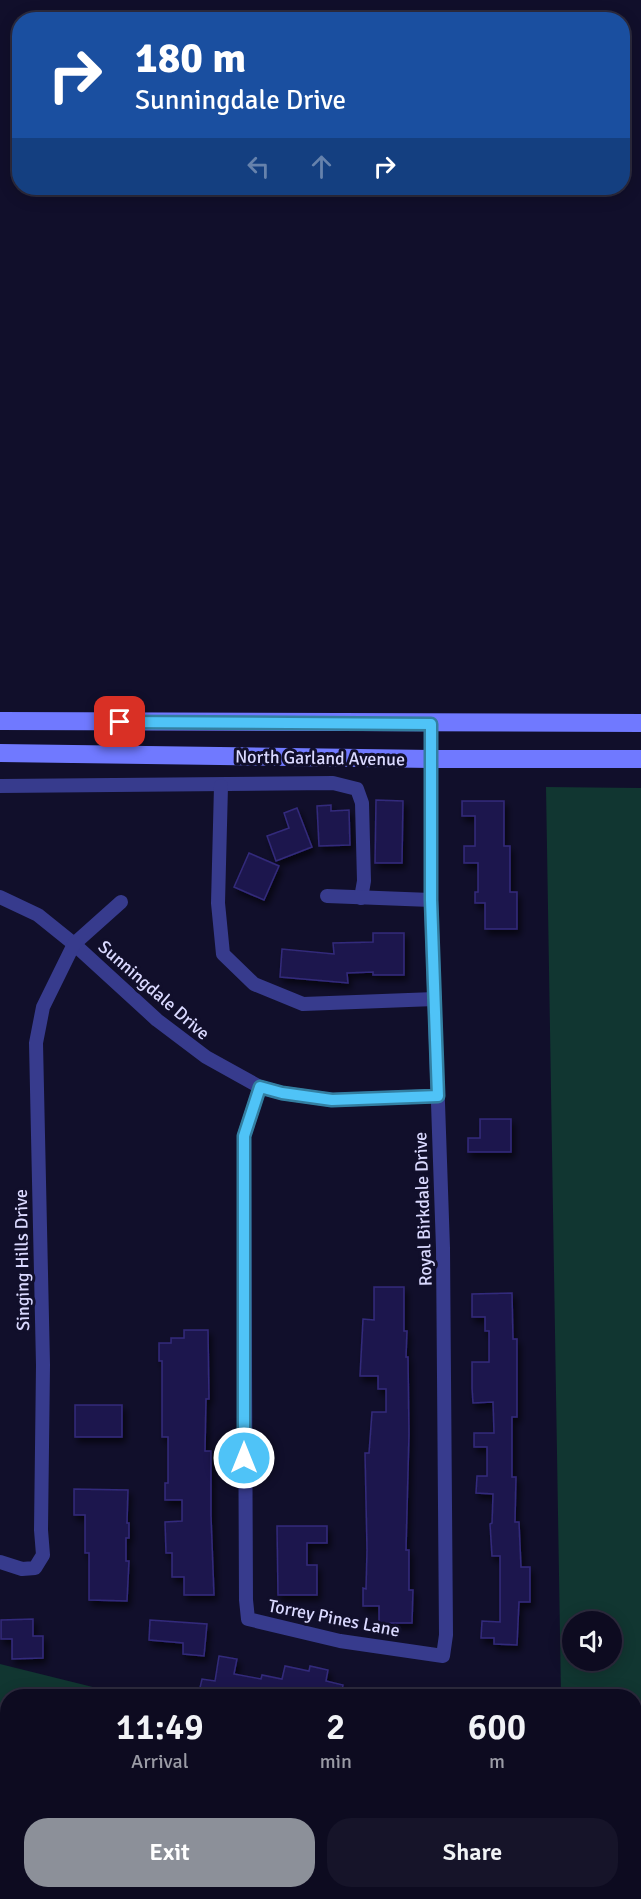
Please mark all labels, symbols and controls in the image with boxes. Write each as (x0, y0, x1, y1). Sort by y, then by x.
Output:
text: 180 m (135, 33, 246, 84)
icon: right (36, 36, 114, 114)
text: Sunningdale Drive (135, 84, 346, 117)
icon: left (242, 150, 275, 183)
icon: ahead (305, 150, 338, 183)
icon: right (368, 150, 401, 183)
pin (94, 696, 145, 747)
icon: arrive (103, 705, 136, 738)
street label: North Garland Avenue (235, 746, 405, 770)
street label: Sunningdale Drive (94, 936, 214, 1044)
street label: Royal Birkdale Drive (409, 1131, 437, 1287)
street label: Singing Hills Drive (10, 1189, 34, 1331)
position arrow (212, 1426, 276, 1490)
street label: Torrey Pines Lane (266, 1594, 402, 1642)
map controls (562, 1611, 622, 1671)
button: sound (562, 1611, 622, 1671)
text: 11:49 (116, 1705, 204, 1750)
text: 2 (326, 1705, 346, 1750)
text: 600 (468, 1705, 526, 1750)
text: Arrival (131, 1749, 189, 1774)
text: min (320, 1749, 352, 1774)
text: m (489, 1749, 505, 1774)
button: Exit (24, 1818, 315, 1887)
button: Share (327, 1818, 618, 1887)

